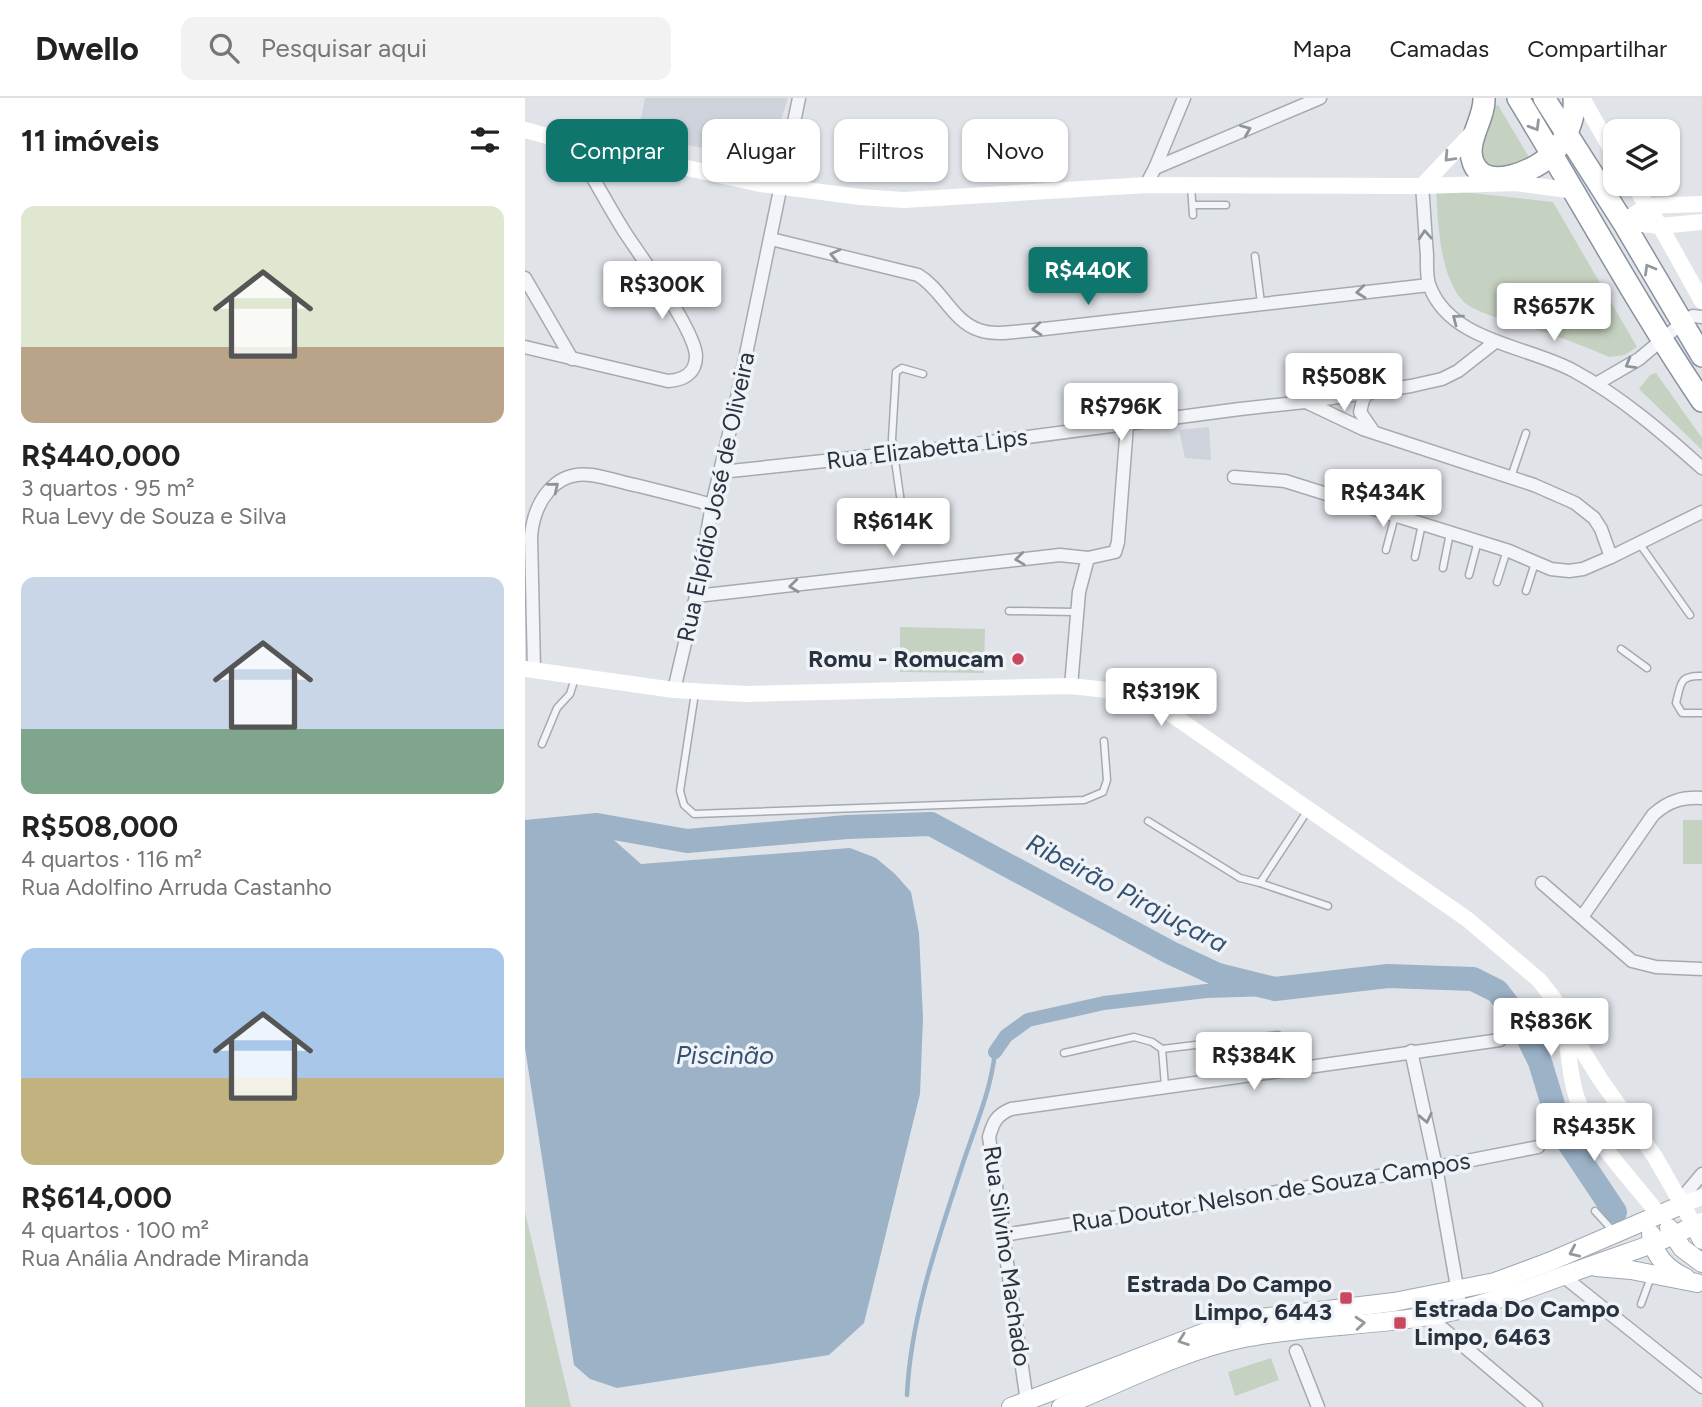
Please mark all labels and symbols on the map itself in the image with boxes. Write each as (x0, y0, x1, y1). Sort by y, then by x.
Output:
one-way arrow (1527, 119, 1540, 132)
one-way arrow (1239, 124, 1251, 138)
one-way arrow (1445, 149, 1458, 162)
one-way arrow (1418, 230, 1433, 241)
pin: R$440K (1031, 248, 1145, 307)
one-way arrow (829, 249, 841, 263)
pin: R$300K (605, 262, 719, 321)
one-way arrow (1644, 263, 1657, 276)
one-way arrow (1355, 284, 1367, 299)
pin: R$657K (1497, 284, 1611, 343)
one-way arrow (1452, 315, 1465, 327)
one-way arrow (1032, 321, 1043, 336)
street label: Rua Elpídio José de Oliveira (671, 349, 760, 644)
pin: R$508K (1287, 354, 1401, 413)
one-way arrow (1624, 356, 1637, 369)
pin: R$796K (1064, 384, 1178, 443)
street label: Rua Elizabetta Lips (825, 422, 1029, 475)
pin: R$434K (1326, 470, 1440, 529)
one-way arrow (546, 483, 558, 496)
pin: R$614K (836, 498, 950, 558)
one-way arrow (1015, 552, 1026, 567)
one-way arrow (789, 578, 800, 593)
place label: Romu - Romucam (808, 644, 1004, 673)
marker: Romu - Romucam (1010, 651, 1026, 667)
pin: R$319K (1104, 668, 1218, 728)
water label: Ribeirão Pirajuçara (1021, 826, 1233, 960)
pin: R$836K (1494, 998, 1608, 1058)
pin: R$384K (1197, 1032, 1311, 1092)
water label: Piscinão (676, 1039, 774, 1071)
pin: R$435K (1537, 1104, 1651, 1163)
one-way arrow (1417, 1112, 1432, 1124)
street label: Rua Silvino Machado (978, 1144, 1037, 1368)
street label: Rua Doutor Nelson de Souza Campos (1070, 1146, 1472, 1237)
one-way arrow (1568, 1244, 1581, 1258)
place label: Estrada Do Campo Limpo, 6443 (1126, 1269, 1332, 1326)
marker: Estrada Do Campo Limpo, 6443 (1338, 1290, 1354, 1306)
place label: Estrada Do Campo Limpo, 6463 (1414, 1294, 1620, 1351)
marker: Estrada Do Campo Limpo, 6463 (1392, 1315, 1408, 1331)
one-way arrow (1355, 1316, 1366, 1331)
one-way arrow (1178, 1332, 1190, 1346)

